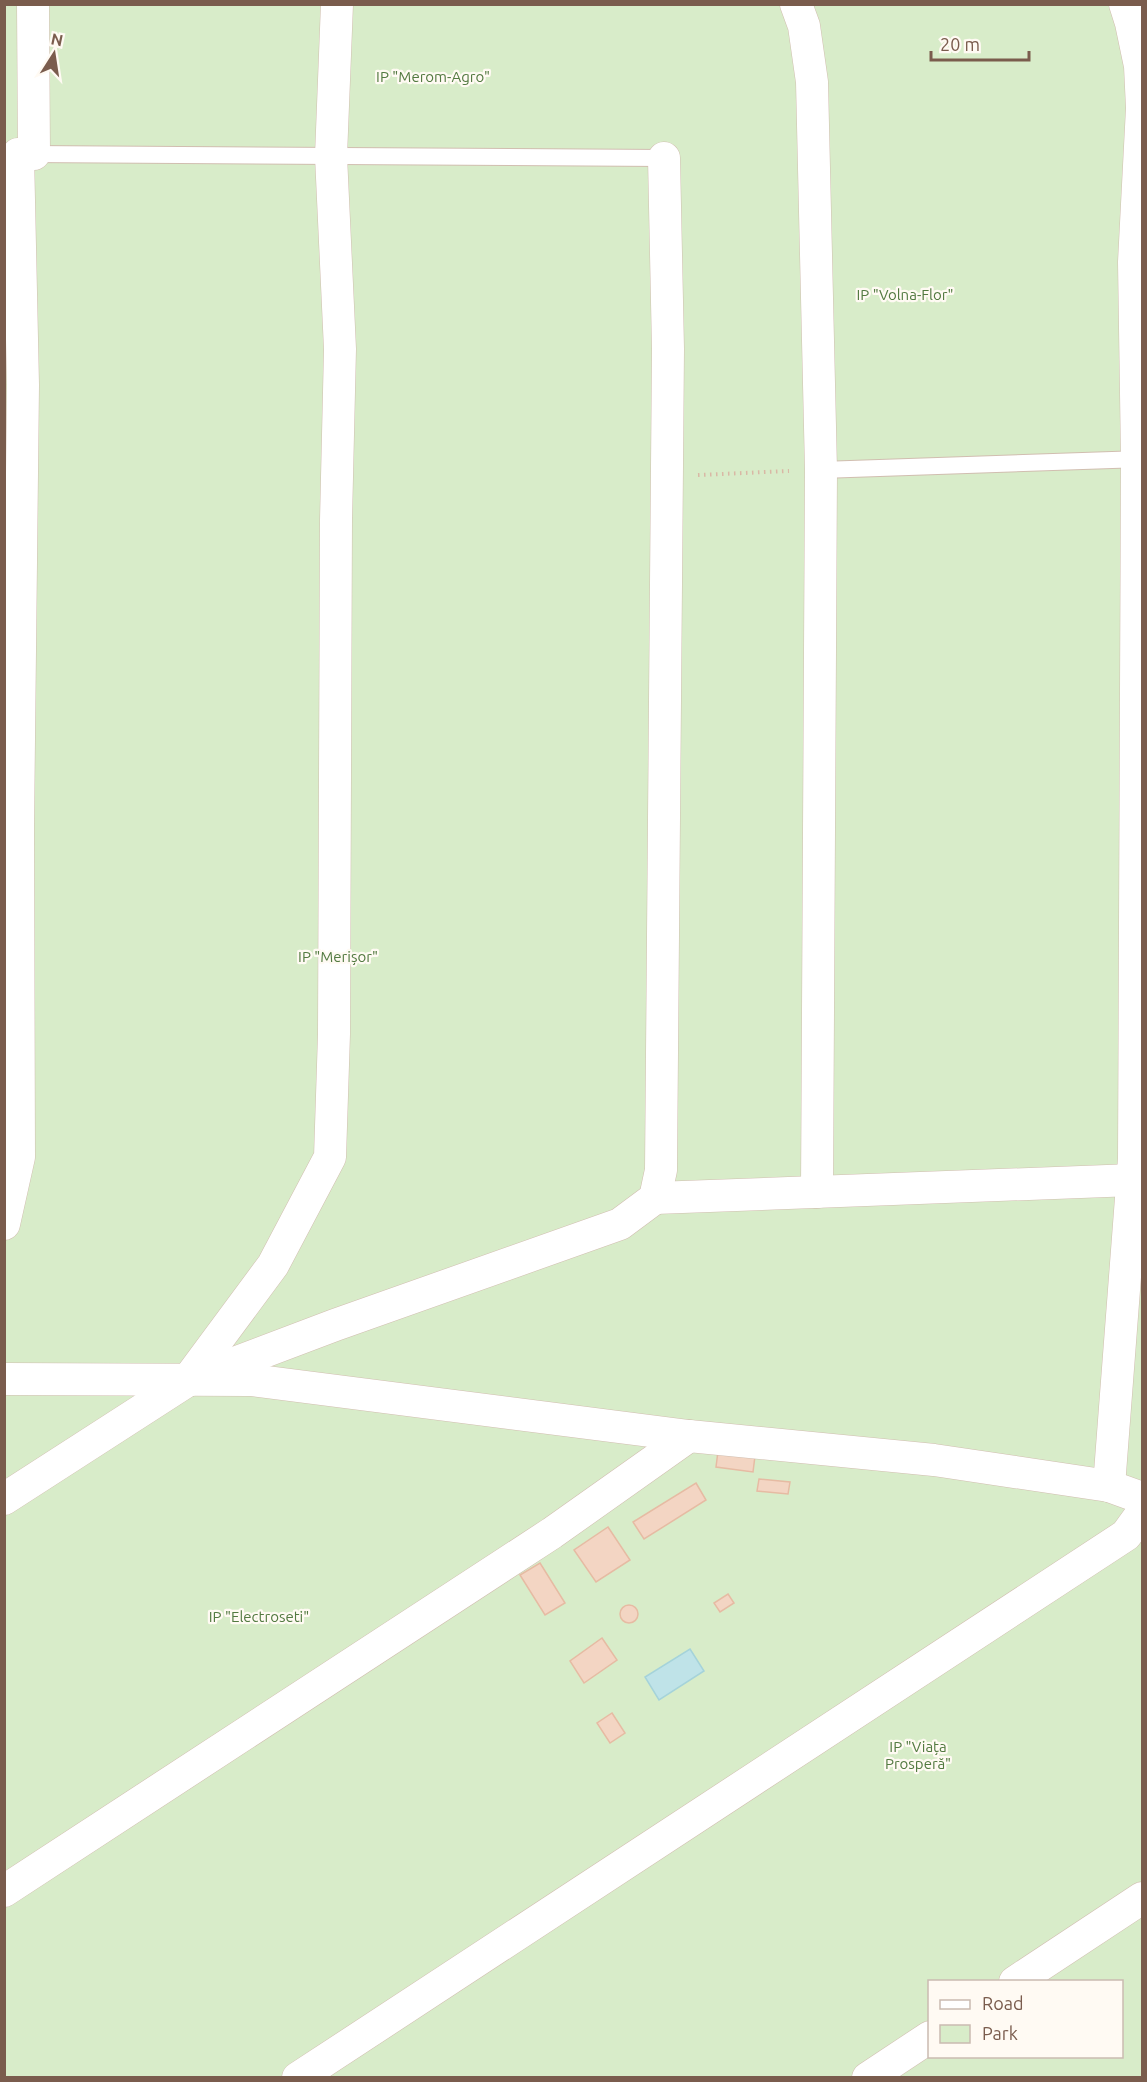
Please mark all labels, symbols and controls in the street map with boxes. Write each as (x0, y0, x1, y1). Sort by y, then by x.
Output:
north arrow (24, 24, 84, 84)
scale bar (931, 24, 1028, 62)
text: N (49, 29, 65, 49)
text: 20 m (940, 34, 980, 54)
park label: IP "Merom-Agro" (376, 68, 490, 85)
park label: IP "Volna-Flor" (856, 286, 954, 303)
park label: IP "Merișor" (298, 948, 378, 965)
park label: IP "Electroseti" (209, 1608, 309, 1625)
park label: IP "Viața Prosperă" (885, 1738, 951, 1772)
legend (928, 1980, 1123, 2058)
text: Road (982, 1993, 1024, 2013)
text: Park (982, 2023, 1018, 2043)

